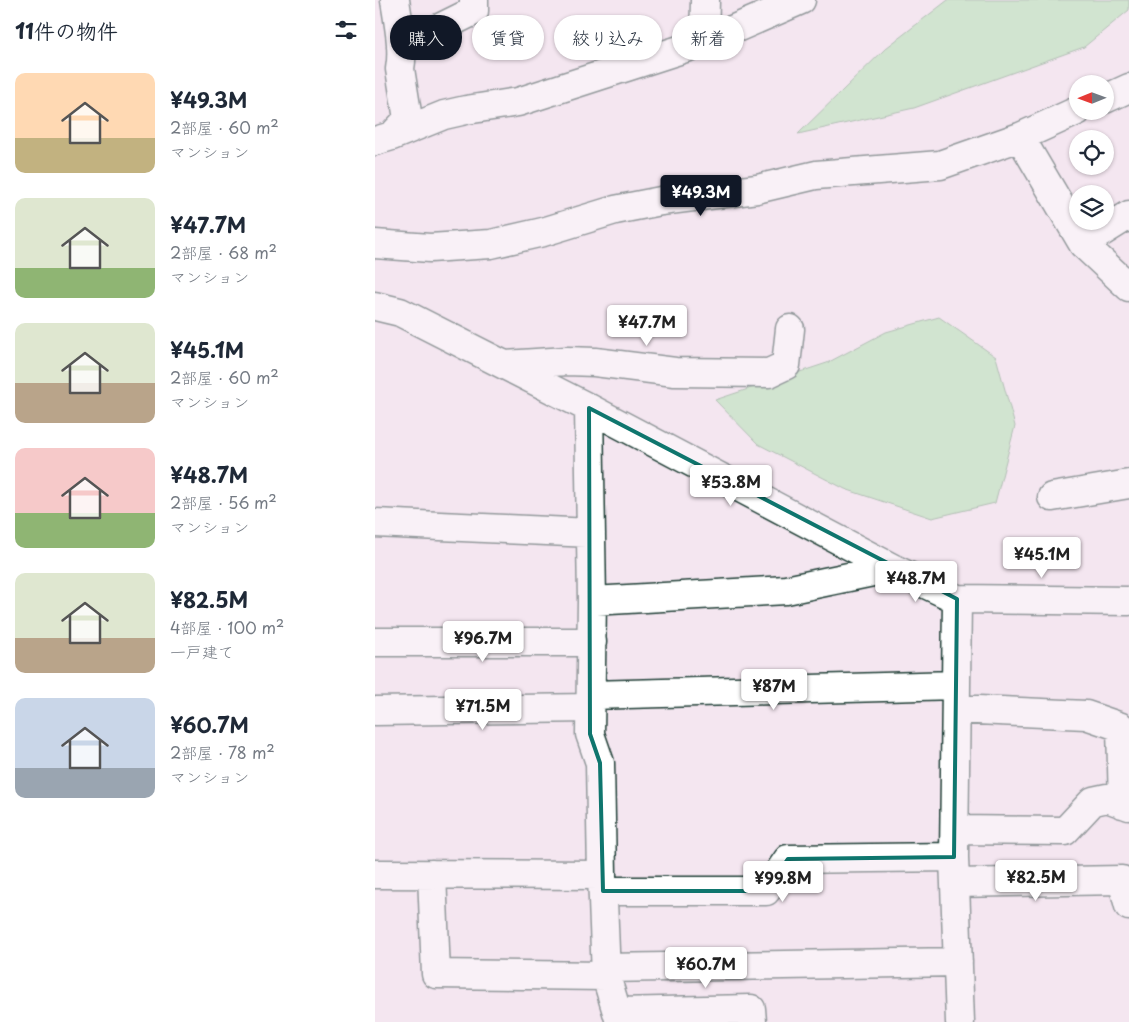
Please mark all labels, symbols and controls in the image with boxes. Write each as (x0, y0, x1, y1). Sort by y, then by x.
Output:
text: 11件の物件 (15, 14, 118, 46)
chip: 購入 (390, 15, 462, 60)
chip: 賃貸 (472, 15, 544, 60)
chip: 絞り込み (554, 15, 662, 60)
chip: 新着 (672, 15, 744, 60)
icon: filters (332, 16, 360, 44)
north arrow (1069, 75, 1114, 120)
map controls (1069, 75, 1114, 230)
text: ¥49.3M (170, 83, 247, 115)
icon: home (55, 93, 115, 153)
text: 2部屋 · 60 m² (170, 115, 279, 139)
button: locate (1069, 130, 1114, 175)
text: マンション (170, 139, 249, 163)
pin: ¥49.3M (660, 174, 742, 217)
text: ¥49.3M (672, 179, 730, 203)
button: layers (1069, 185, 1114, 230)
text: ¥47.7M (170, 208, 246, 240)
icon: home (55, 218, 115, 278)
text: 2部屋 · 68 m² (170, 240, 277, 264)
text: マンション (170, 264, 249, 288)
pin: ¥47.7M (606, 304, 688, 347)
text: ¥47.7M (618, 309, 676, 333)
text: ¥45.1M (170, 333, 244, 365)
icon: home (55, 343, 115, 403)
text: 2部屋 · 60 m² (170, 365, 279, 389)
text: マンション (170, 389, 249, 413)
text: ¥48.7M (170, 458, 248, 490)
pin: ¥53.8M (690, 464, 772, 507)
icon: home (55, 468, 115, 528)
text: ¥53.8M (701, 469, 761, 493)
text: 2部屋 · 56 m² (170, 490, 277, 514)
text: マンション (170, 514, 249, 538)
pin: ¥45.1M (1001, 536, 1083, 579)
text: ¥45.1M (1014, 541, 1070, 565)
pin: ¥48.7M (875, 560, 957, 603)
text: ¥48.7M (886, 565, 946, 589)
text: ¥82.5M (170, 583, 248, 615)
icon: home (55, 593, 115, 653)
text: 4部屋 · 100 m² (170, 615, 284, 639)
pin: ¥96.7M (442, 620, 524, 663)
text: ¥96.7M (454, 625, 512, 649)
text: 一戸建て (170, 639, 234, 663)
pin: ¥87M (744, 668, 804, 711)
text: ¥87M (752, 673, 796, 697)
pin: ¥71.5M (442, 688, 524, 731)
text: ¥71.5M (456, 693, 510, 717)
text: ¥60.7M (170, 708, 249, 740)
icon: home (55, 718, 115, 778)
text: 2部屋 · 78 m² (170, 740, 275, 764)
text: マンション (170, 764, 249, 788)
pin: ¥99.8M (742, 860, 824, 903)
pin: ¥82.5M (995, 860, 1077, 902)
text: ¥82.5M (1006, 864, 1066, 888)
text: ¥99.8M (754, 865, 812, 889)
pin: ¥60.7M (665, 946, 747, 989)
text: ¥60.7M (676, 951, 736, 975)

